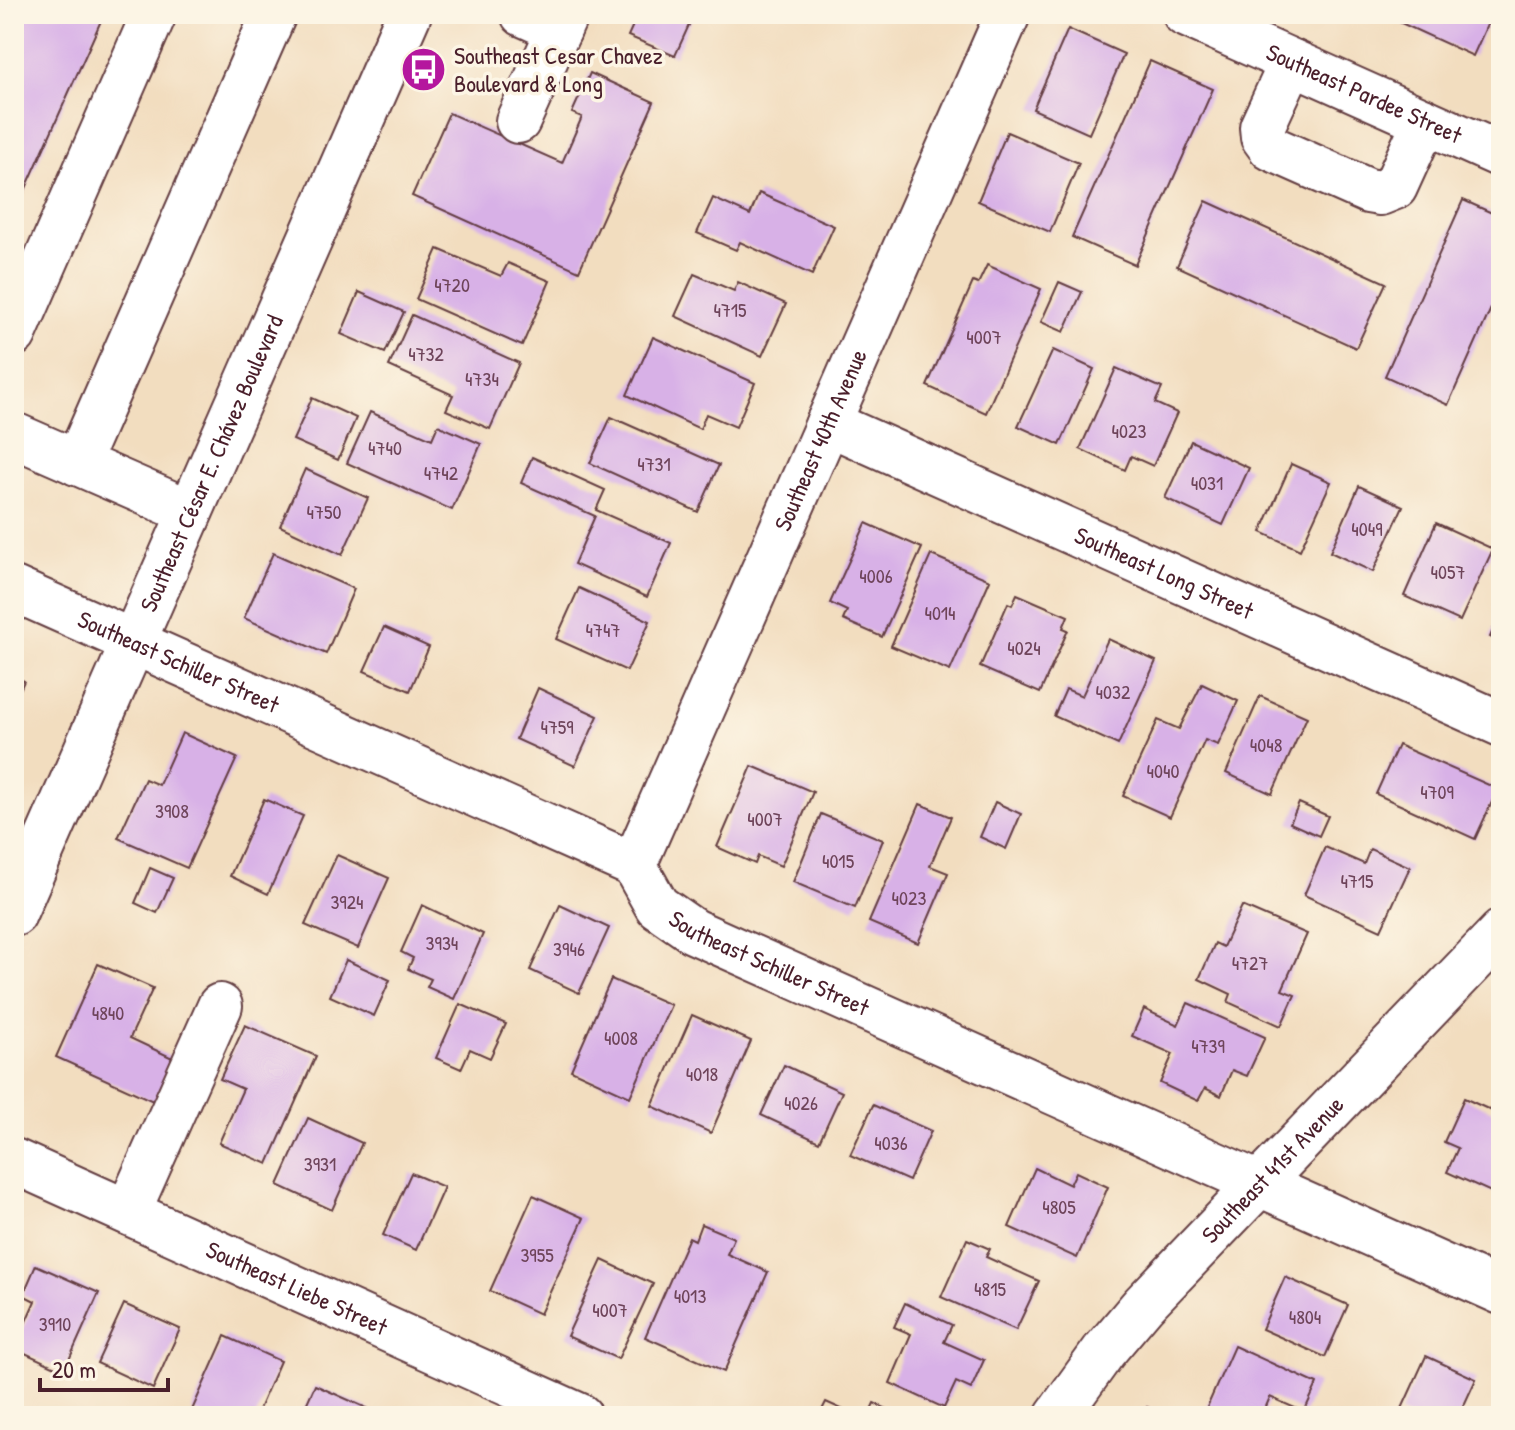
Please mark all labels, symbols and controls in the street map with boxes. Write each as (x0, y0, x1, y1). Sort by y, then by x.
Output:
street label: Southeast Pardee Street (1262, 35, 1468, 151)
place label: Southeast Cesar Chavez Boulevard & Long (454, 39, 663, 99)
bus stop icon: Southeast Cesar Chavez Boulevard & Long (399, 46, 447, 94)
house number: 4720 (434, 271, 470, 298)
house number: 4715 (713, 296, 747, 323)
street label: Southeast César E. Chávez Boulevard (132, 310, 290, 616)
house number: 4007 (966, 323, 1002, 350)
house number: 4732 (408, 340, 444, 367)
street label: Southeast 40th Avenue (766, 344, 874, 536)
house number: 4734 (465, 365, 499, 392)
house number: 4023 (1112, 417, 1146, 444)
house number: 4740 (368, 434, 402, 461)
house number: 4731 (637, 450, 671, 477)
house number: 4742 (424, 459, 459, 486)
house number: 4031 (1191, 469, 1223, 496)
house number: 4750 (307, 498, 341, 525)
house number: 4049 (1351, 515, 1383, 542)
street label: Southeast Long Street (1070, 518, 1259, 627)
house number: 4057 (1431, 558, 1466, 585)
house number: 4006 (859, 562, 893, 589)
house number: 4014 (924, 599, 956, 626)
street label: Southeast Schiller Street (73, 603, 285, 720)
house number: 4747 (586, 616, 620, 643)
house number: 4024 (1007, 634, 1041, 661)
house number: 4032 (1096, 678, 1131, 705)
house number: 4759 (540, 713, 574, 740)
house number: 4048 (1250, 731, 1282, 758)
house number: 4040 (1147, 757, 1179, 784)
house number: 4709 (1420, 778, 1454, 805)
house number: 3908 (155, 797, 189, 824)
house number: 4007 (747, 805, 783, 832)
house number: 4015 (822, 847, 855, 874)
house number: 4715 (1340, 867, 1374, 894)
house number: 4023 (892, 884, 926, 911)
house number: 3924 (330, 888, 364, 915)
street label: Southeast Schiller Street (663, 902, 875, 1023)
house number: 3934 (426, 929, 458, 956)
house number: 3946 (553, 935, 585, 962)
house number: 4727 (1232, 949, 1268, 976)
house number: 4840 (92, 999, 124, 1026)
house number: 4008 (604, 1024, 638, 1051)
house number: 4739 (1191, 1032, 1225, 1059)
house number: 4018 (686, 1060, 718, 1087)
street label: Southeast 41st Avenue (1194, 1088, 1351, 1250)
house number: 4026 (784, 1089, 818, 1116)
house number: 4036 (874, 1129, 908, 1156)
house number: 3931 (304, 1150, 336, 1177)
house number: 4805 (1042, 1193, 1076, 1220)
street label: Southeast Liebe Street (201, 1233, 393, 1342)
house number: 3955 (520, 1241, 554, 1268)
house number: 4815 (974, 1275, 1006, 1302)
house number: 4013 (674, 1282, 706, 1309)
house number: 4007 (592, 1296, 628, 1323)
house number: 4804 (1289, 1303, 1321, 1330)
house number: 3910 (39, 1310, 71, 1337)
scale bar (40, 1342, 168, 1392)
text: 20 m (52, 1353, 96, 1385)

